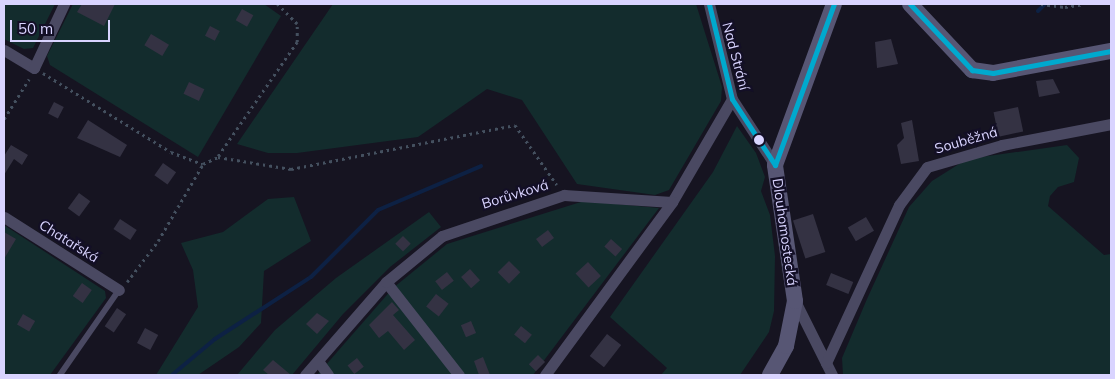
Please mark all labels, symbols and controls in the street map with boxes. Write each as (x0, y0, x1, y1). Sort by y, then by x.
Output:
scale bar (12, 10, 112, 42)
text: 50 m (18, 19, 53, 38)
street label: Nad Strání (719, 20, 753, 92)
street label: Souběžná (933, 123, 999, 157)
unlabelled marker (754, 135, 764, 145)
street label: Borůvková (480, 176, 550, 212)
street label: Dlouhomostecká (769, 177, 801, 287)
street label: Chatařská (36, 216, 102, 266)

